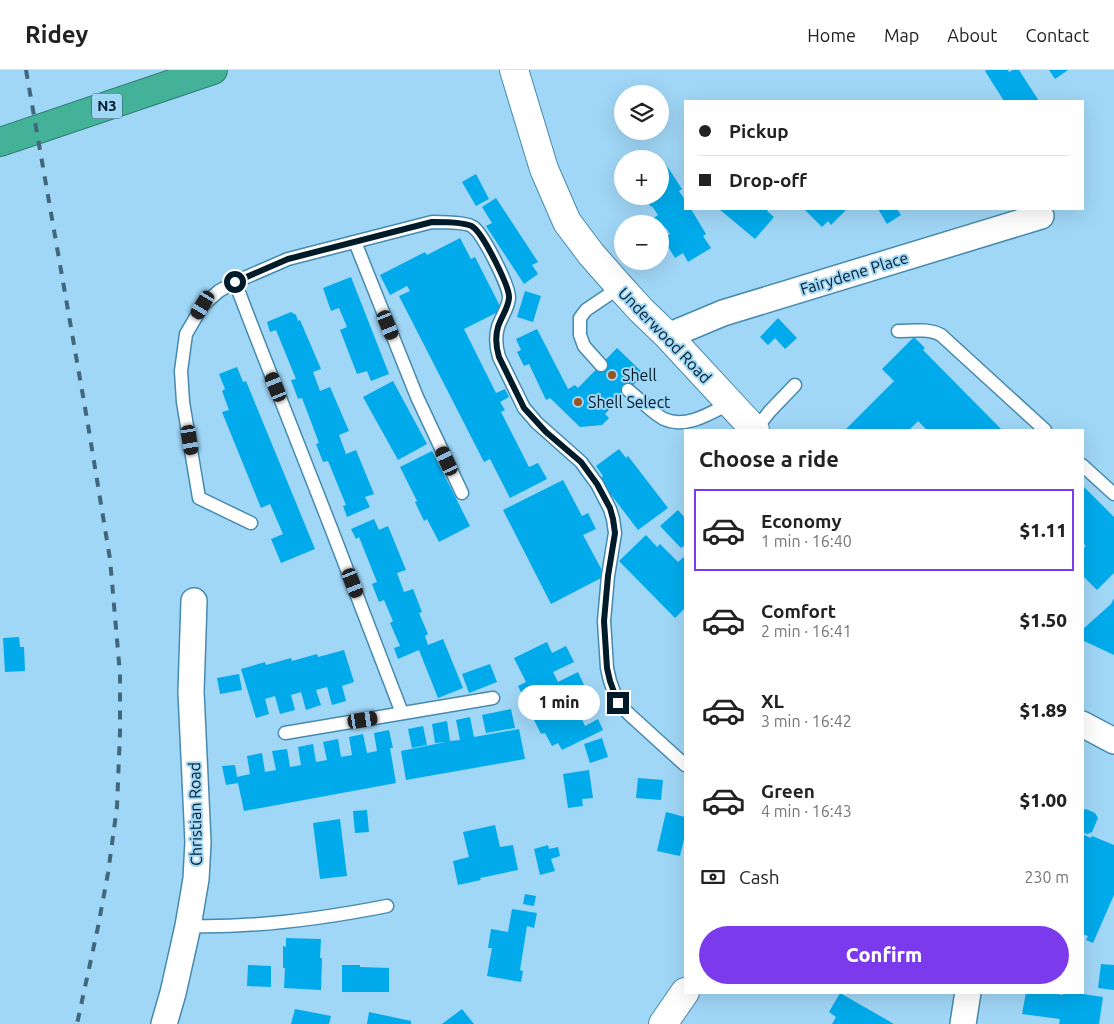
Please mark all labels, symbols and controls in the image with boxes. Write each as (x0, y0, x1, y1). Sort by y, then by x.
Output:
text: Ridey (25, 21, 88, 48)
text: Home (807, 25, 856, 45)
text: Map (884, 25, 919, 45)
text: About (947, 25, 997, 45)
text: Contact (1025, 25, 1089, 45)
map controls (614, 85, 669, 270)
button: layers (614, 85, 669, 140)
road number: N3 (92, 94, 122, 118)
text: Pickup (729, 120, 789, 142)
button: + (614, 150, 669, 205)
text: Drop-off (729, 169, 807, 191)
button: − (614, 215, 669, 270)
street label: Fairydene Place (798, 248, 910, 298)
route start (224, 271, 246, 293)
street label: Underwood Road (615, 284, 715, 386)
car (188, 288, 217, 322)
car (375, 308, 400, 342)
place label: Shell (622, 366, 657, 384)
marker: Shell (606, 369, 618, 381)
car (263, 370, 288, 404)
place label: Shell Select (588, 393, 671, 411)
marker: Shell Select (572, 396, 584, 408)
car (180, 424, 199, 456)
car (433, 444, 460, 478)
text: Choose a ride (699, 446, 839, 471)
icon: car (701, 508, 746, 553)
text: Economy (761, 510, 842, 532)
text: $1.11 (1019, 519, 1067, 541)
text: 1 min · 16:40 (761, 532, 852, 550)
car (340, 566, 365, 600)
icon: car (701, 598, 746, 643)
text: Comfort (761, 600, 836, 622)
text: $1.50 (1019, 609, 1067, 631)
text: 2 min · 16:41 (761, 622, 852, 640)
callout: 1 min (518, 686, 600, 720)
icon: car (701, 688, 746, 733)
text: XL (761, 690, 784, 712)
route end (607, 692, 629, 714)
text: 1 min (539, 693, 579, 711)
text: $1.89 (1019, 699, 1067, 721)
car (347, 710, 378, 730)
text: 3 min · 16:42 (761, 712, 852, 730)
street label: Christian Road (185, 762, 205, 866)
icon: car (701, 778, 746, 823)
text: Green (761, 780, 815, 802)
text: $1.00 (1019, 789, 1067, 811)
text: 4 min · 16:43 (761, 802, 852, 820)
icon: cash (699, 863, 727, 891)
text: Cash (739, 866, 780, 888)
text: 230 m (1024, 868, 1069, 886)
button: Confirm (699, 926, 1069, 984)

